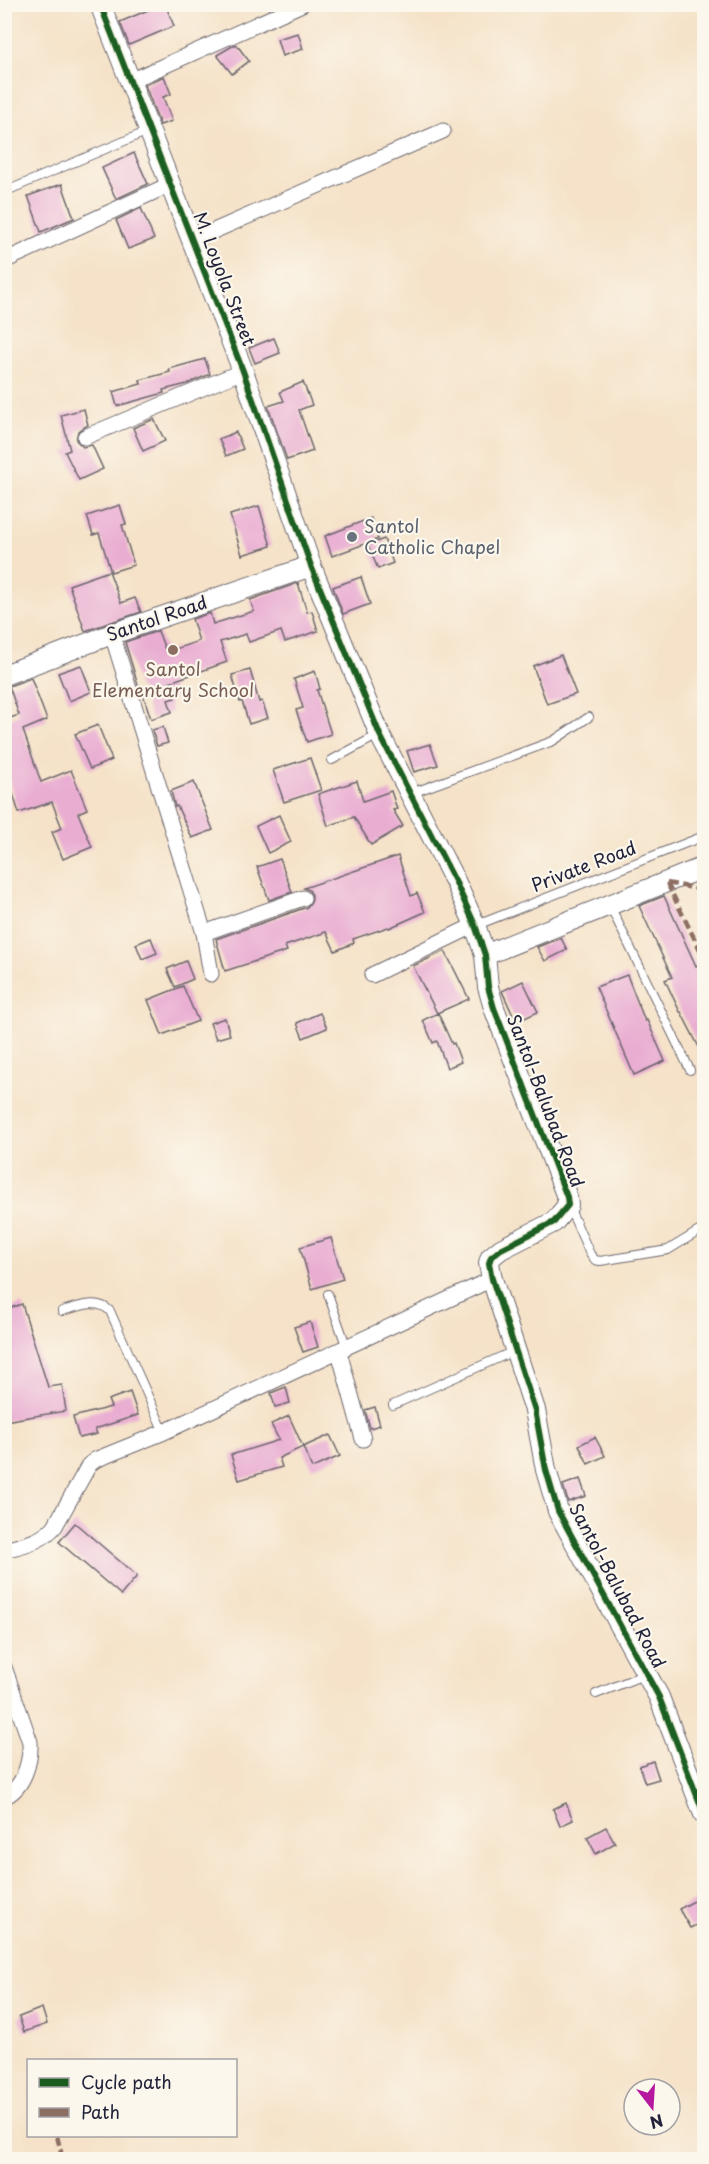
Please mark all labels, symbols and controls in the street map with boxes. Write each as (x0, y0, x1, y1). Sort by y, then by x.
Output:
street label: M. Loyola Street (187, 207, 263, 350)
place label: Santol Catholic Chapel (364, 512, 500, 560)
marker: Santol Catholic Chapel (345, 530, 359, 544)
street label: Santol Road (102, 588, 211, 647)
marker: Santol Elementary School (166, 643, 180, 657)
place label: Santol Elementary School (92, 655, 254, 703)
street label: Private Road (527, 833, 640, 898)
street label: Santol-Balubad Road (501, 1010, 592, 1191)
street label: Santol-Balubad Road (563, 1498, 673, 1673)
legend (27, 2059, 237, 2137)
text: Cycle path (81, 2068, 172, 2095)
north arrow (622, 2077, 682, 2137)
text: Path (81, 2098, 120, 2125)
text: N (647, 2109, 666, 2136)

